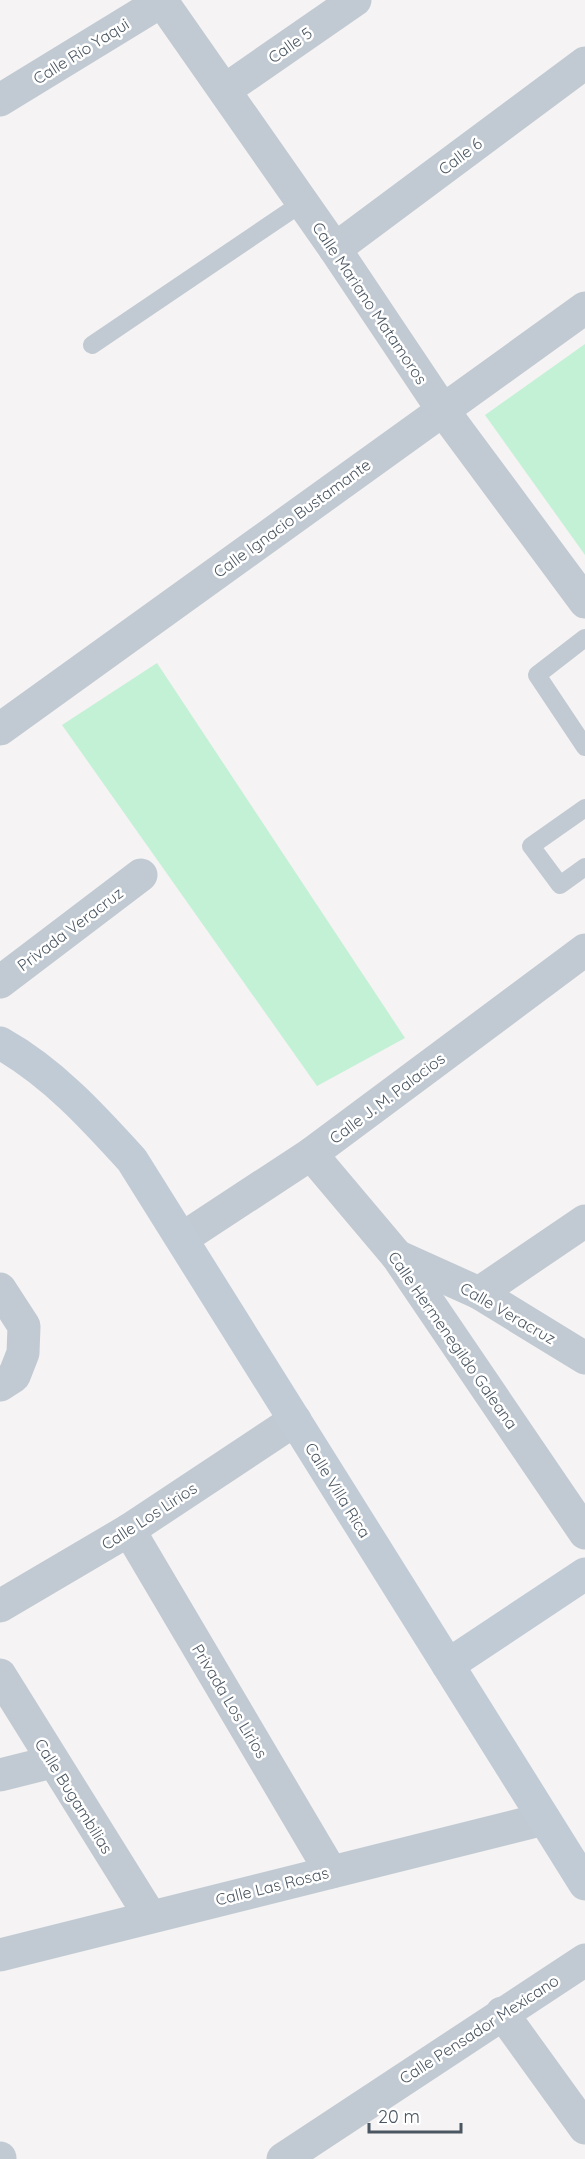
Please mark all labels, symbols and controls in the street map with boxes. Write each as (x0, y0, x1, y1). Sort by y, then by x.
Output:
street label: Calle Río Yaqui (29, 14, 133, 88)
street label: Calle 5 (264, 23, 316, 67)
street label: Calle 6 (434, 133, 486, 179)
street label: Calle Mariano Matamoros (308, 218, 432, 388)
street label: Calle Ignacio Bustamante (209, 454, 375, 582)
street label: Privada Veracruz (13, 883, 127, 975)
street label: Calle J. M. Palacios (325, 1048, 449, 1148)
street label: Calle Hermenegildo Galeana (384, 1247, 522, 1433)
street label: Calle Veracruz (457, 1278, 559, 1348)
street label: Calle Villa Rica (301, 1439, 375, 1541)
street label: Calle Los Lirios (98, 1478, 200, 1554)
street label: Privada Los Lirios (188, 1640, 272, 1762)
street label: Calle Bugambilias (31, 1735, 117, 1857)
street label: Calle Las Rosas (213, 1862, 331, 1910)
street label: Calle Pensador Mexicano (396, 1970, 562, 2088)
scale bar (369, 2096, 460, 2134)
text: 20 m (378, 2105, 420, 2128)

